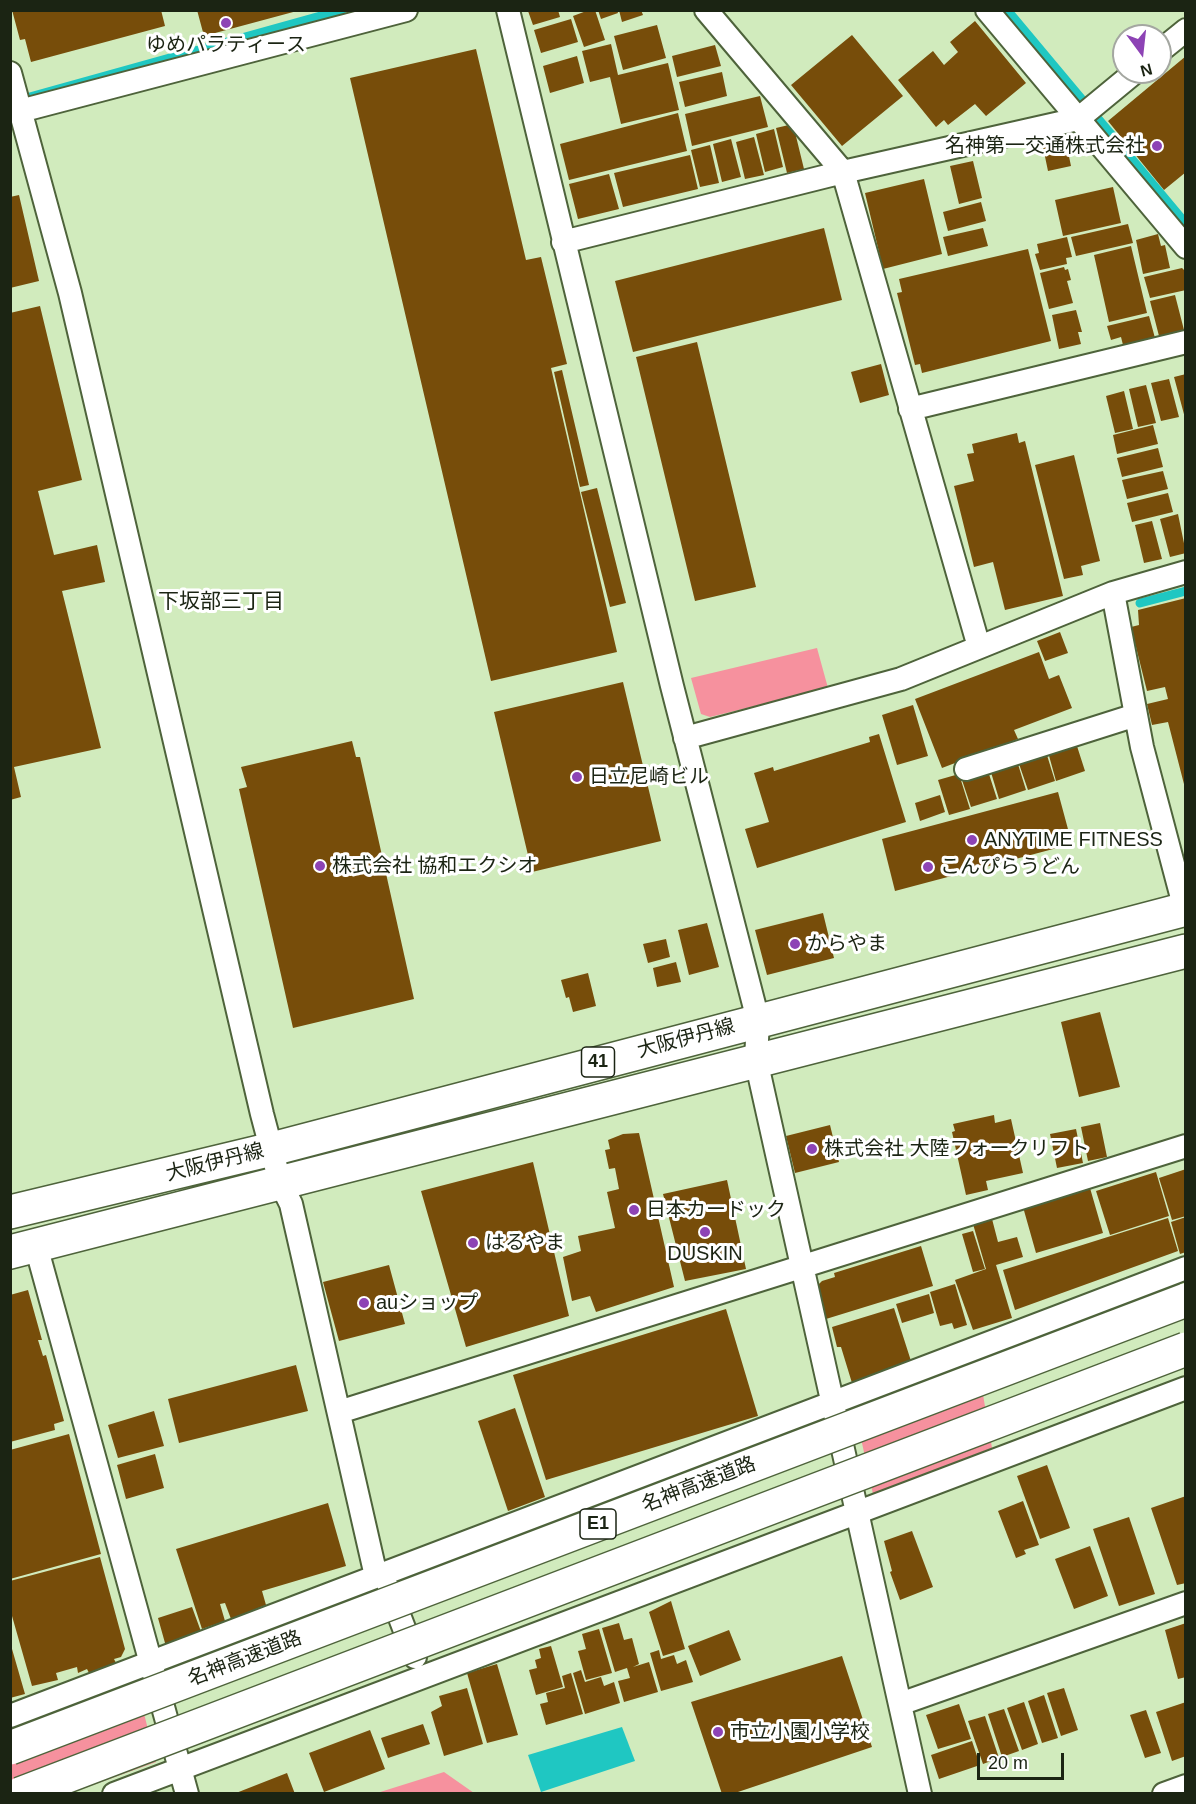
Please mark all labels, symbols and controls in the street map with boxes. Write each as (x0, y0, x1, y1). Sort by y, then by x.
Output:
marker: ゆめパラティース (219, 16, 233, 30)
north arrow (1112, 24, 1172, 84)
place label: ゆめパラティース (146, 33, 306, 57)
text: N (1138, 60, 1154, 80)
place label: 名神第一交通株式会社 (945, 134, 1145, 158)
marker: 名神第一交通株式会社 (1150, 139, 1164, 153)
district label: 下坂部三丁目 (158, 589, 284, 615)
place label: 日立尼崎ビル (589, 765, 709, 789)
marker: 日立尼崎ビル (570, 770, 584, 784)
place label: ANYTIME FITNESS (984, 828, 1163, 852)
marker: ANYTIME FITNESS (965, 833, 979, 847)
place label: 株式会社 協和エクシオ (332, 854, 538, 878)
place label: こんぴらうどん (940, 855, 1080, 879)
marker: 株式会社 協和エクシオ (313, 859, 327, 873)
marker: こんぴらうどん (921, 860, 935, 874)
place label: からやま (807, 932, 887, 956)
marker: からやま (788, 937, 802, 951)
street label: 大阪伊丹線 (635, 1014, 737, 1064)
road number: 41 (582, 1047, 614, 1077)
place label: 株式会社 大陸フォークリフト (824, 1137, 1090, 1161)
street label: 大阪伊丹線 (164, 1139, 266, 1187)
marker: 株式会社 大陸フォークリフト (805, 1142, 819, 1156)
place label: 日本カードック (646, 1198, 786, 1222)
marker: 日本カードック (627, 1203, 641, 1217)
marker: DUSKIN (698, 1225, 712, 1239)
place label: はるやま (485, 1231, 565, 1255)
marker: はるやま (466, 1236, 480, 1250)
place label: DUSKIN (667, 1242, 743, 1266)
place label: auショップ (376, 1291, 478, 1315)
marker: auショップ (357, 1296, 371, 1310)
street label: 名神高速道路 (639, 1452, 759, 1518)
road number: E1 (580, 1509, 616, 1539)
street label: 名神高速道路 (185, 1626, 305, 1692)
place label: 市立小園小学校 (730, 1720, 870, 1744)
marker: 市立小園小学校 (711, 1725, 725, 1739)
scale bar (980, 1741, 1067, 1779)
text: 20 m (988, 1753, 1028, 1773)

